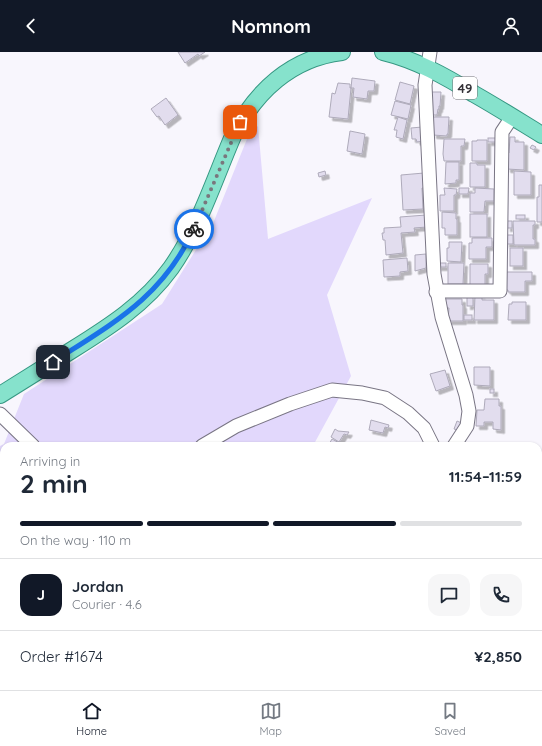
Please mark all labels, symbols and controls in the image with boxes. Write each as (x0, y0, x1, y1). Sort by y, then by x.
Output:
icon: back (20, 15, 42, 37)
text: Nomnom (231, 15, 311, 38)
icon: person (500, 15, 522, 37)
road number: 49 (453, 77, 477, 99)
pin (223, 105, 257, 139)
icon: bag (229, 111, 251, 133)
courier (174, 209, 214, 249)
icon: bike (183, 218, 205, 240)
pin (36, 345, 70, 379)
icon: home (42, 351, 64, 373)
text: Arriving in (20, 453, 80, 469)
text: 2 min (20, 467, 88, 500)
text: 11:54–11:59 (449, 467, 522, 486)
text: On the way · 110 m (20, 532, 131, 548)
button: chat (428, 574, 470, 616)
button: phone (480, 574, 522, 616)
text: Jordan (72, 577, 124, 596)
text: J (37, 585, 45, 604)
text: Courier · 4.6 (72, 596, 142, 612)
text: Order #1674 (20, 647, 103, 666)
text: ¥2,850 (474, 647, 522, 666)
tab: Home (76, 700, 107, 738)
tab: Map (259, 700, 282, 738)
tab: Saved (434, 700, 466, 738)

